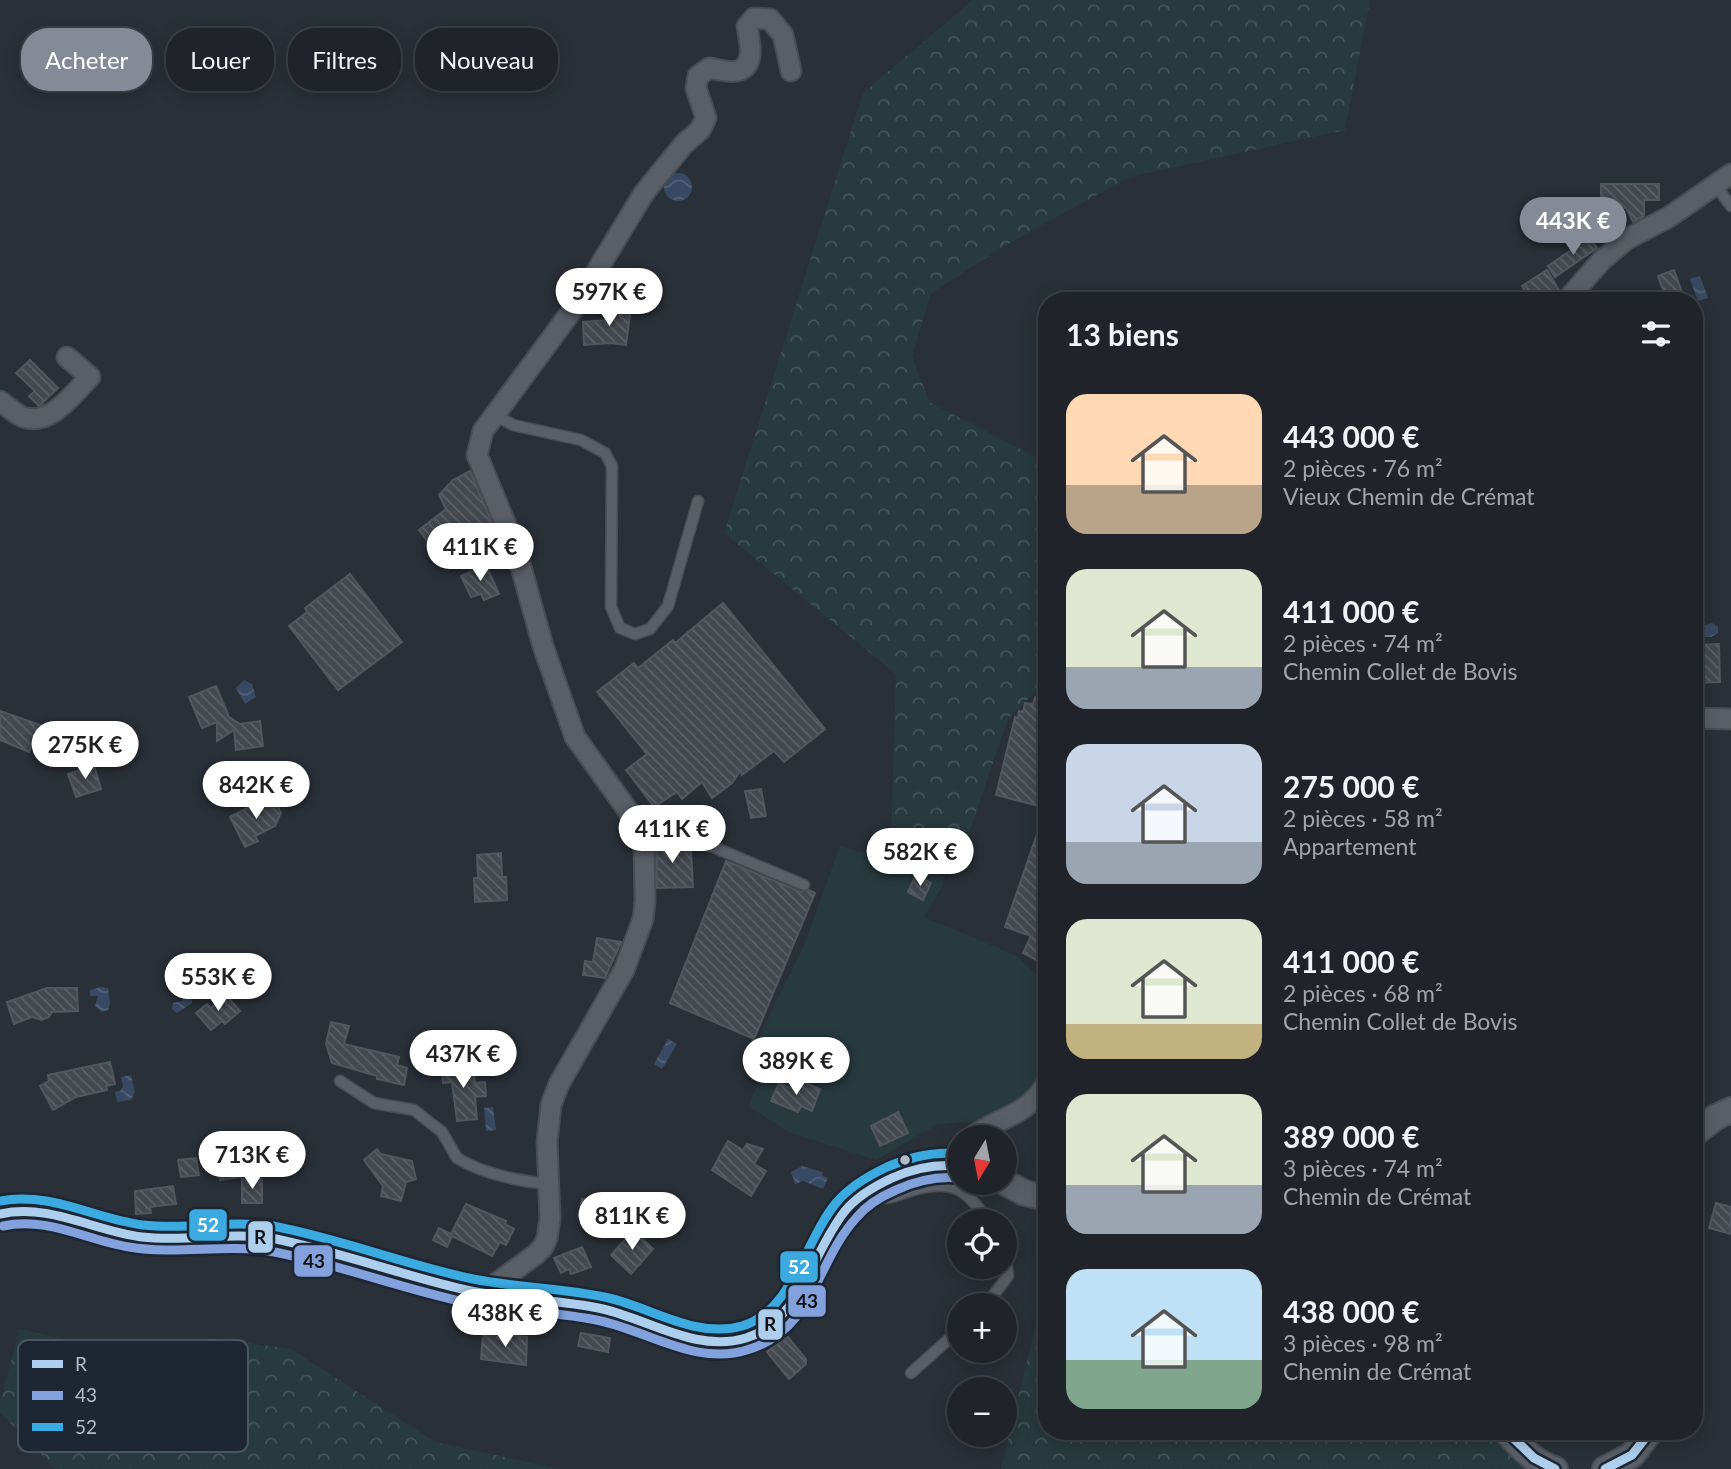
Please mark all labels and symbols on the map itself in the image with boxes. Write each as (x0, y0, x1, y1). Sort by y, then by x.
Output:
pin: 443K € (1516, 198, 1630, 257)
pin: 597K € (552, 268, 666, 328)
pin: 411K € (423, 524, 537, 583)
pin: 275K € (28, 722, 142, 781)
pin: 842K € (199, 762, 313, 821)
pin: 411K € (615, 806, 729, 865)
pin: 582K € (863, 828, 977, 888)
pin: 553K € (161, 954, 275, 1013)
pin: 437K € (406, 1030, 520, 1090)
pin: 389K € (739, 1038, 853, 1097)
north arrow (947, 1125, 1017, 1195)
pin: 713K € (195, 1132, 309, 1191)
unlabelled marker (898, 1153, 912, 1167)
pin: 811K € (575, 1192, 689, 1252)
line badge: 52 (188, 1208, 228, 1242)
text: 52 (197, 1213, 219, 1236)
line badge: R (247, 1220, 274, 1254)
text: R (254, 1225, 267, 1248)
line badge: 43 (293, 1244, 334, 1278)
text: 43 (303, 1249, 325, 1272)
line badge: 52 (779, 1250, 819, 1284)
text: 52 (788, 1255, 810, 1278)
line badge: 43 (787, 1284, 827, 1318)
text: 43 (796, 1289, 818, 1312)
pin: 438K € (448, 1290, 562, 1349)
line badge: R (757, 1308, 784, 1341)
text: R (764, 1312, 777, 1335)
legend (18, 1340, 248, 1452)
text: R (75, 1352, 87, 1375)
text: 43 (75, 1383, 97, 1406)
text: 52 (75, 1415, 97, 1438)

